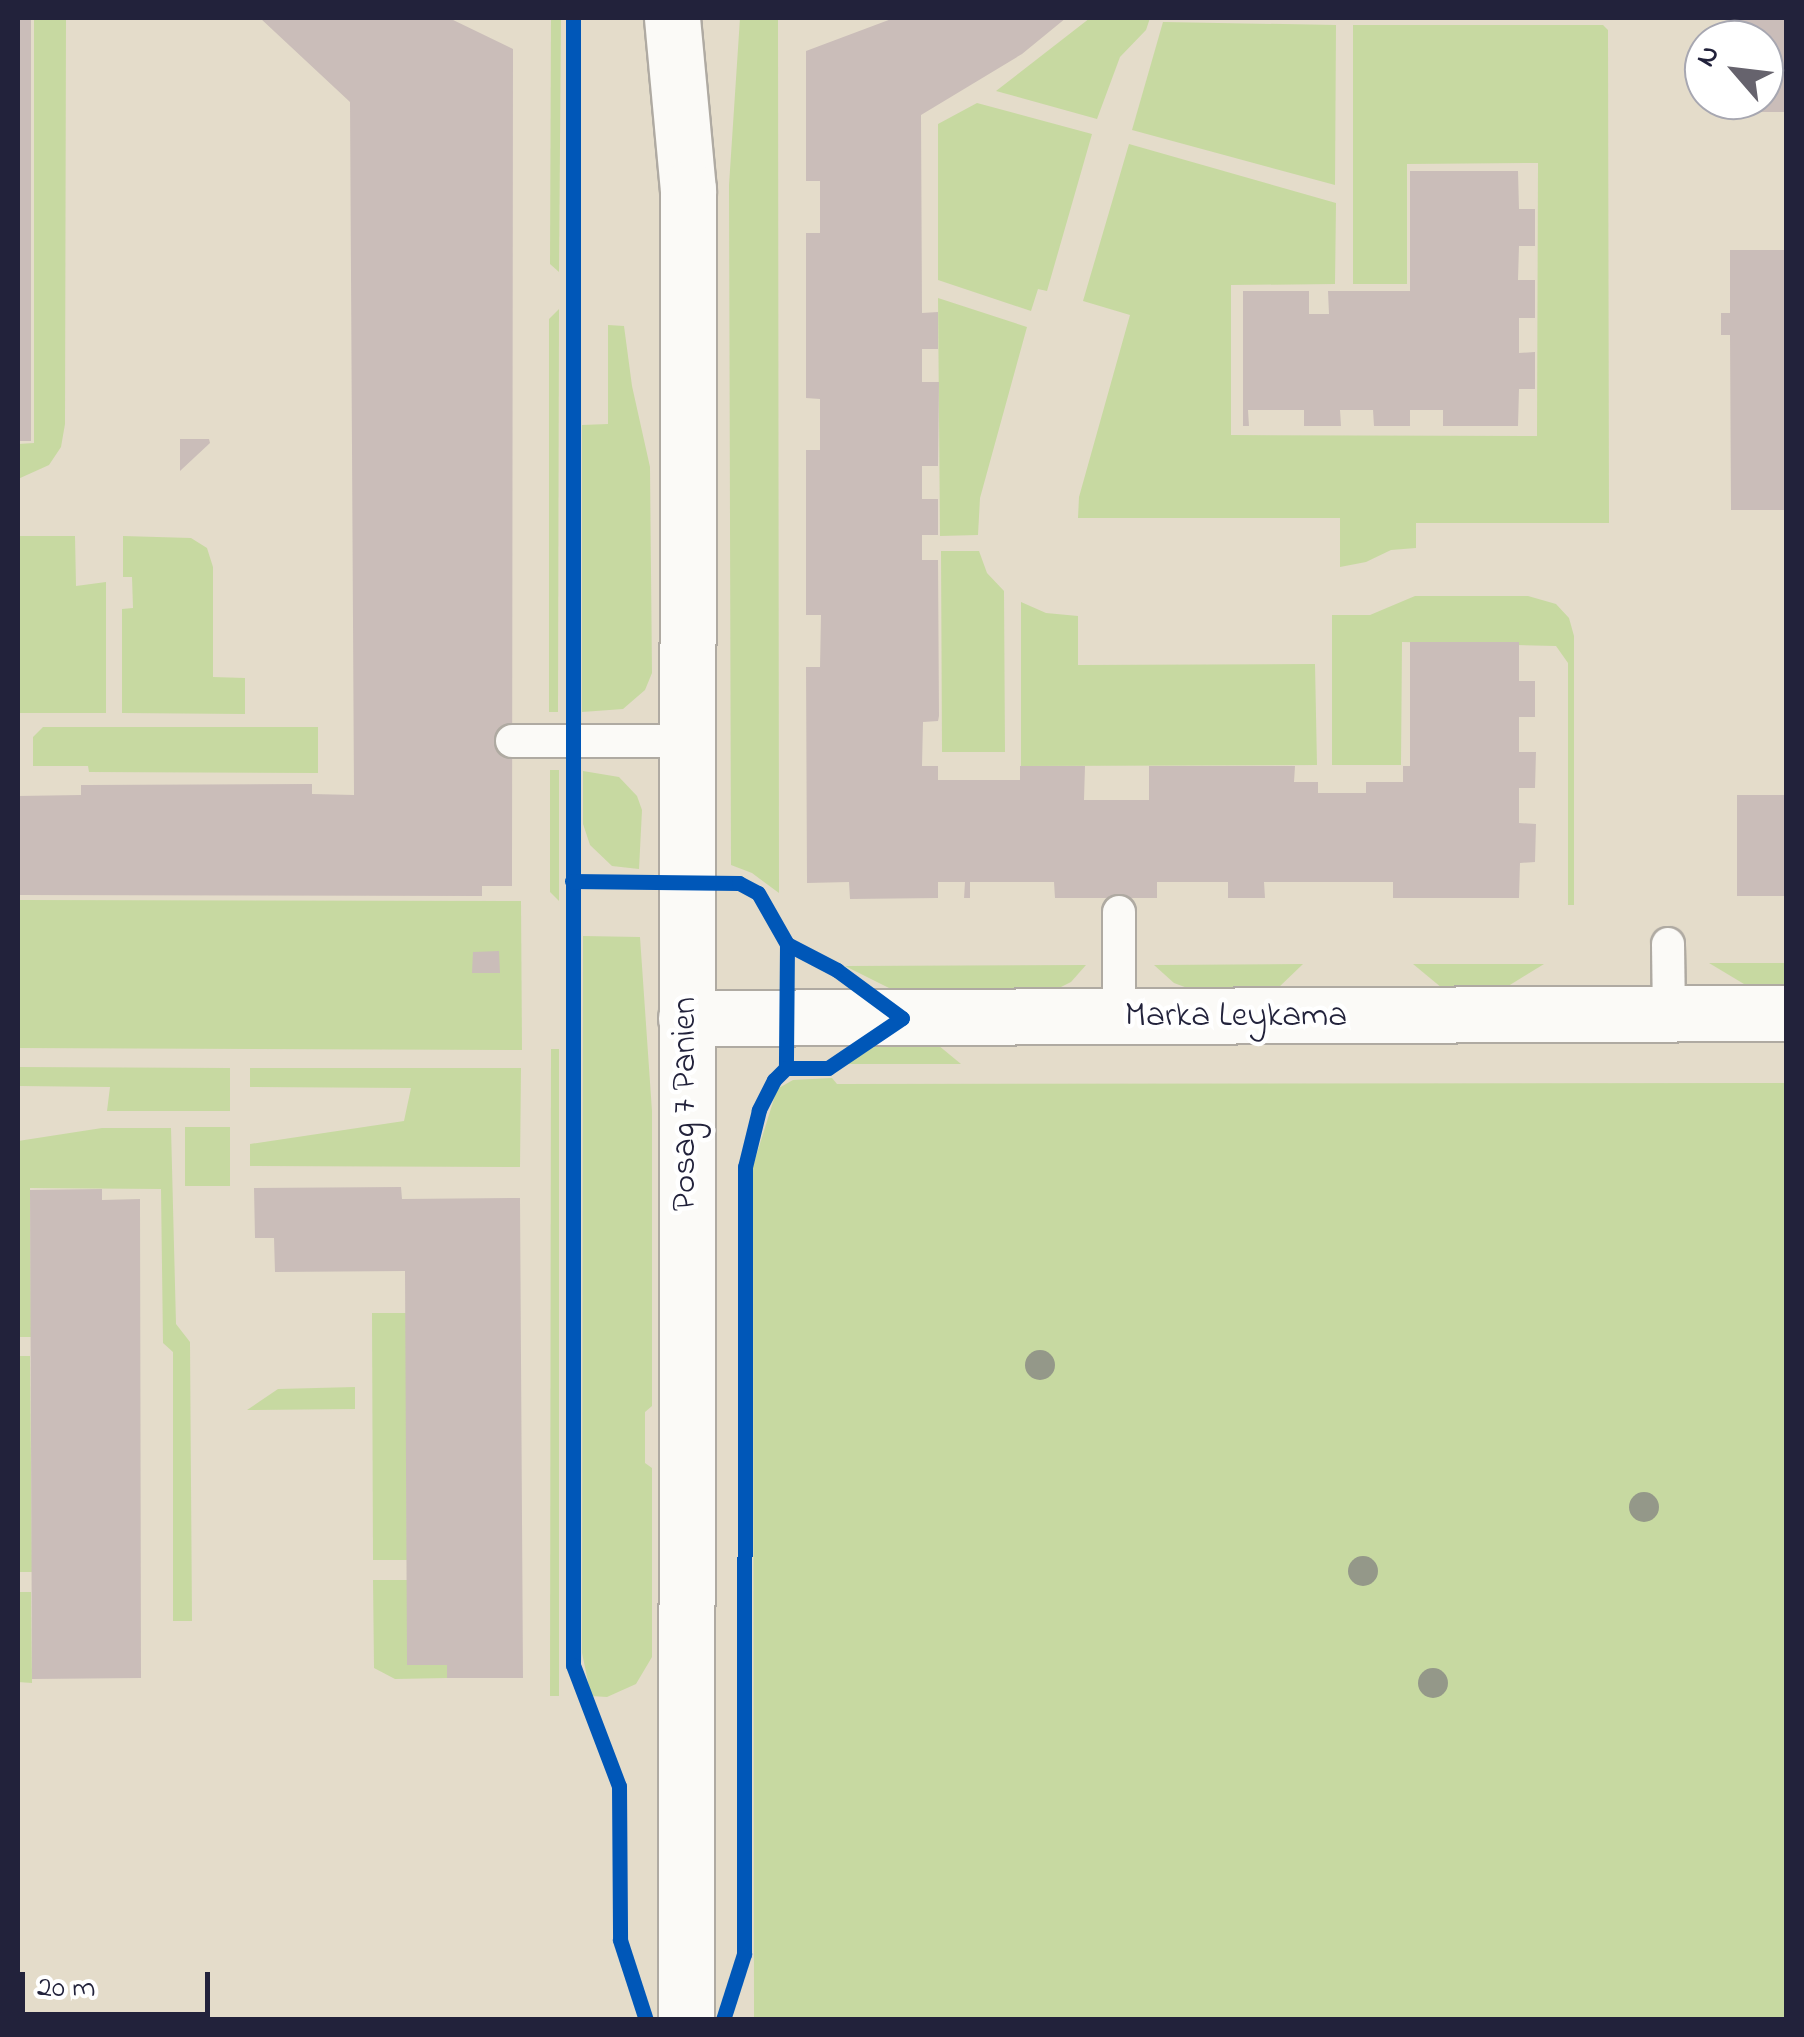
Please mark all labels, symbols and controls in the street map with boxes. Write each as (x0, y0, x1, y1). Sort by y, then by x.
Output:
north arrow (1684, 20, 1784, 120)
text: N (1686, 39, 1731, 75)
street label: Marka Leykama (1125, 996, 1347, 1038)
street label: Posag 7 Panien (665, 997, 707, 1211)
scale bar (25, 1952, 215, 2014)
text: 20 m (37, 1967, 96, 2011)

